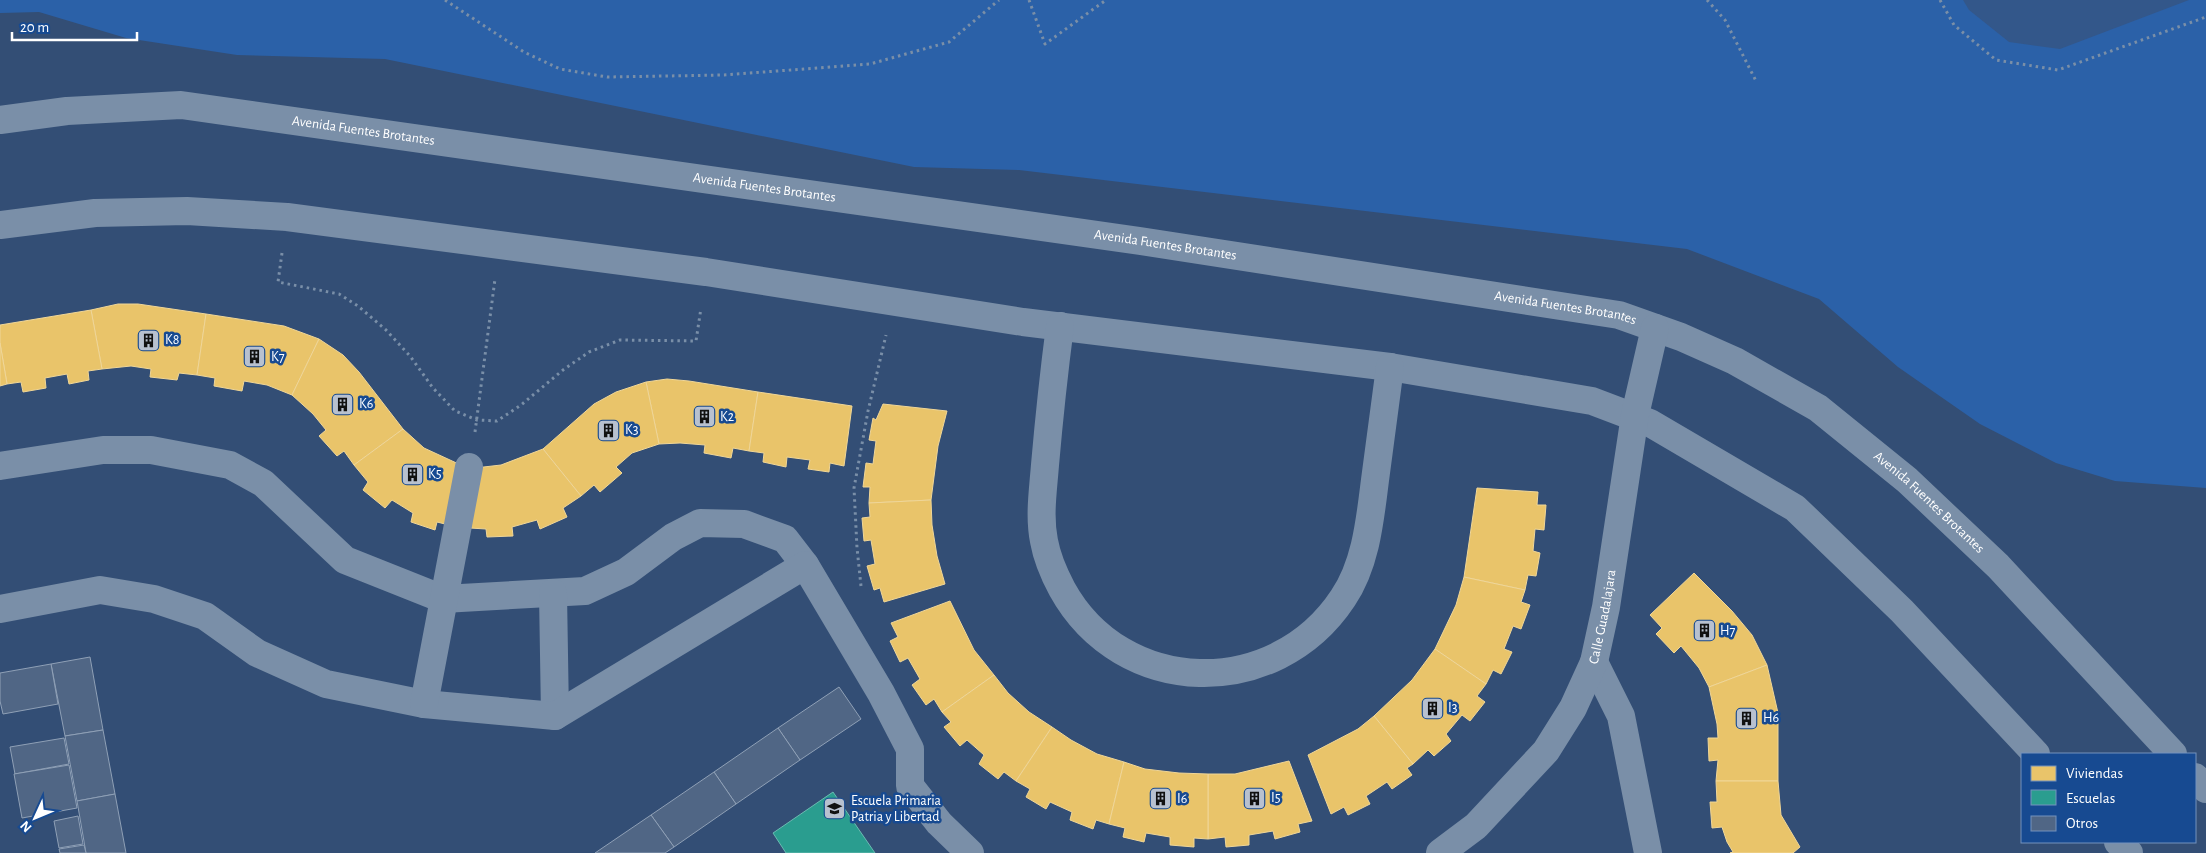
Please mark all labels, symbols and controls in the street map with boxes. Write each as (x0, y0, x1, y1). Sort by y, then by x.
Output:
scale bar (12, 10, 138, 42)
text: 20 m (20, 20, 49, 35)
street label: Avenida Fuentes Brotantes (291, 114, 436, 148)
street label: Avenida Fuentes Brotantes (692, 171, 837, 205)
street label: Avenida Fuentes Brotantes (1093, 228, 1238, 263)
street label: Avenida Fuentes Brotantes (1493, 289, 1638, 328)
building icon: K8 (137, 328, 161, 352)
place label: K8 (165, 333, 179, 347)
building icon: K7 (243, 345, 267, 369)
place label: K7 (271, 350, 285, 364)
building icon: K6 (331, 392, 355, 416)
place label: K6 (359, 397, 373, 411)
building icon: K2 (692, 405, 716, 429)
place label: K2 (720, 410, 734, 424)
building icon: K3 (597, 418, 621, 442)
place label: K3 (625, 423, 639, 437)
street label: Avenida Fuentes Brotantes (1871, 449, 1987, 556)
building icon: K5 (400, 462, 424, 486)
place label: K5 (428, 467, 442, 481)
street label: Calle Guadalajara (1587, 568, 1619, 665)
building icon: H7 (1692, 619, 1716, 643)
place label: H7 (1720, 624, 1736, 638)
building icon: I3 (1420, 696, 1444, 720)
place label: I3 (1448, 701, 1458, 715)
building icon: H6 (1735, 706, 1759, 730)
place label: H6 (1763, 711, 1779, 725)
legend (2021, 753, 2196, 843)
text: Viviendas (2066, 766, 2123, 781)
building icon: I5 (1243, 786, 1267, 810)
building icon: I6 (1149, 787, 1173, 811)
place label: I5 (1271, 791, 1281, 805)
text: Escuelas (2066, 791, 2115, 806)
place label: I6 (1177, 792, 1187, 806)
north arrow (10, 793, 60, 843)
place label: Escuela Primaria Patria y Libertad (851, 794, 942, 824)
school or university icon: Escuela Primaria Patria y Libertad (823, 797, 847, 821)
text: Otros (2066, 816, 2098, 831)
text: N (18, 818, 35, 835)

